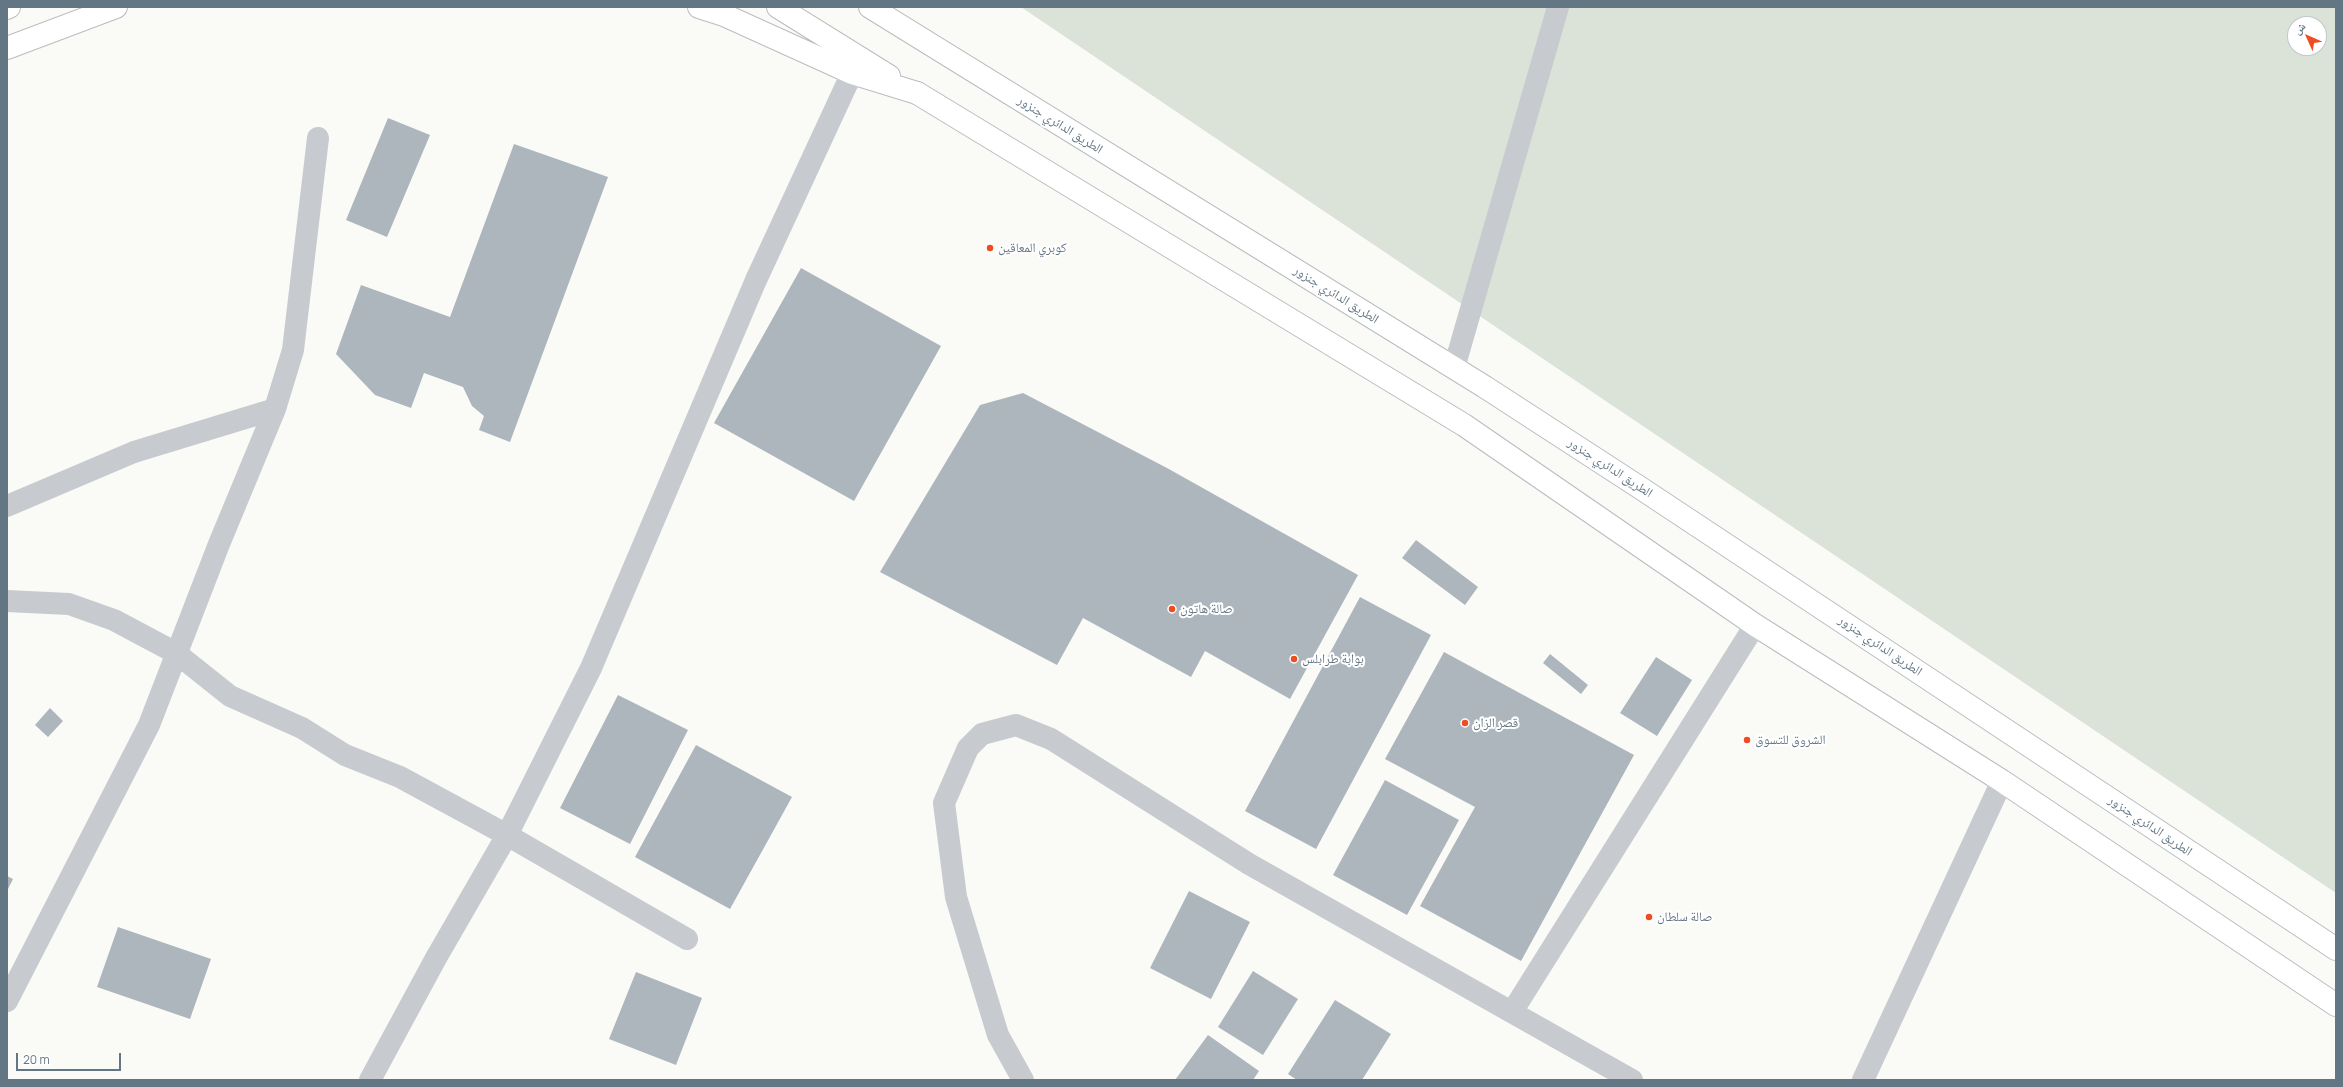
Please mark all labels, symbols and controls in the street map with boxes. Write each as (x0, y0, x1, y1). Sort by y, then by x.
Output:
north arrow (2287, 16, 2327, 56)
text: ش (2289, 18, 2308, 37)
street label: الطريق الدائري جنزور (1014, 93, 1106, 157)
place label: كوبري المعاقين (998, 240, 1067, 256)
marker: كوبري المعاقين (985, 243, 995, 253)
street label: الطريق الدائري جنزور (1290, 263, 1382, 327)
street label: الطريق الدائري جنزور (1565, 435, 1655, 501)
place label: صالة هاتون (1180, 601, 1233, 617)
marker: صالة هاتون (1167, 604, 1177, 614)
street label: الطريق الدائري جنزور (1835, 612, 1925, 680)
place label: بوابة طرابلس (1302, 651, 1364, 667)
marker: بوابة طرابلس (1289, 654, 1299, 664)
place label: قصر الزان (1473, 715, 1518, 731)
marker: قصر الزان (1460, 718, 1470, 728)
place label: الشروق للتسوق (1755, 732, 1826, 748)
marker: الشروق للتسوق (1742, 735, 1752, 745)
street label: الطريق الدائري جنزور (2105, 792, 2195, 860)
place label: صالة سلطان (1657, 909, 1713, 925)
marker: صالة سلطان (1644, 912, 1654, 922)
scale bar (18, 1045, 123, 1071)
text: 20 m (23, 1051, 50, 1068)

